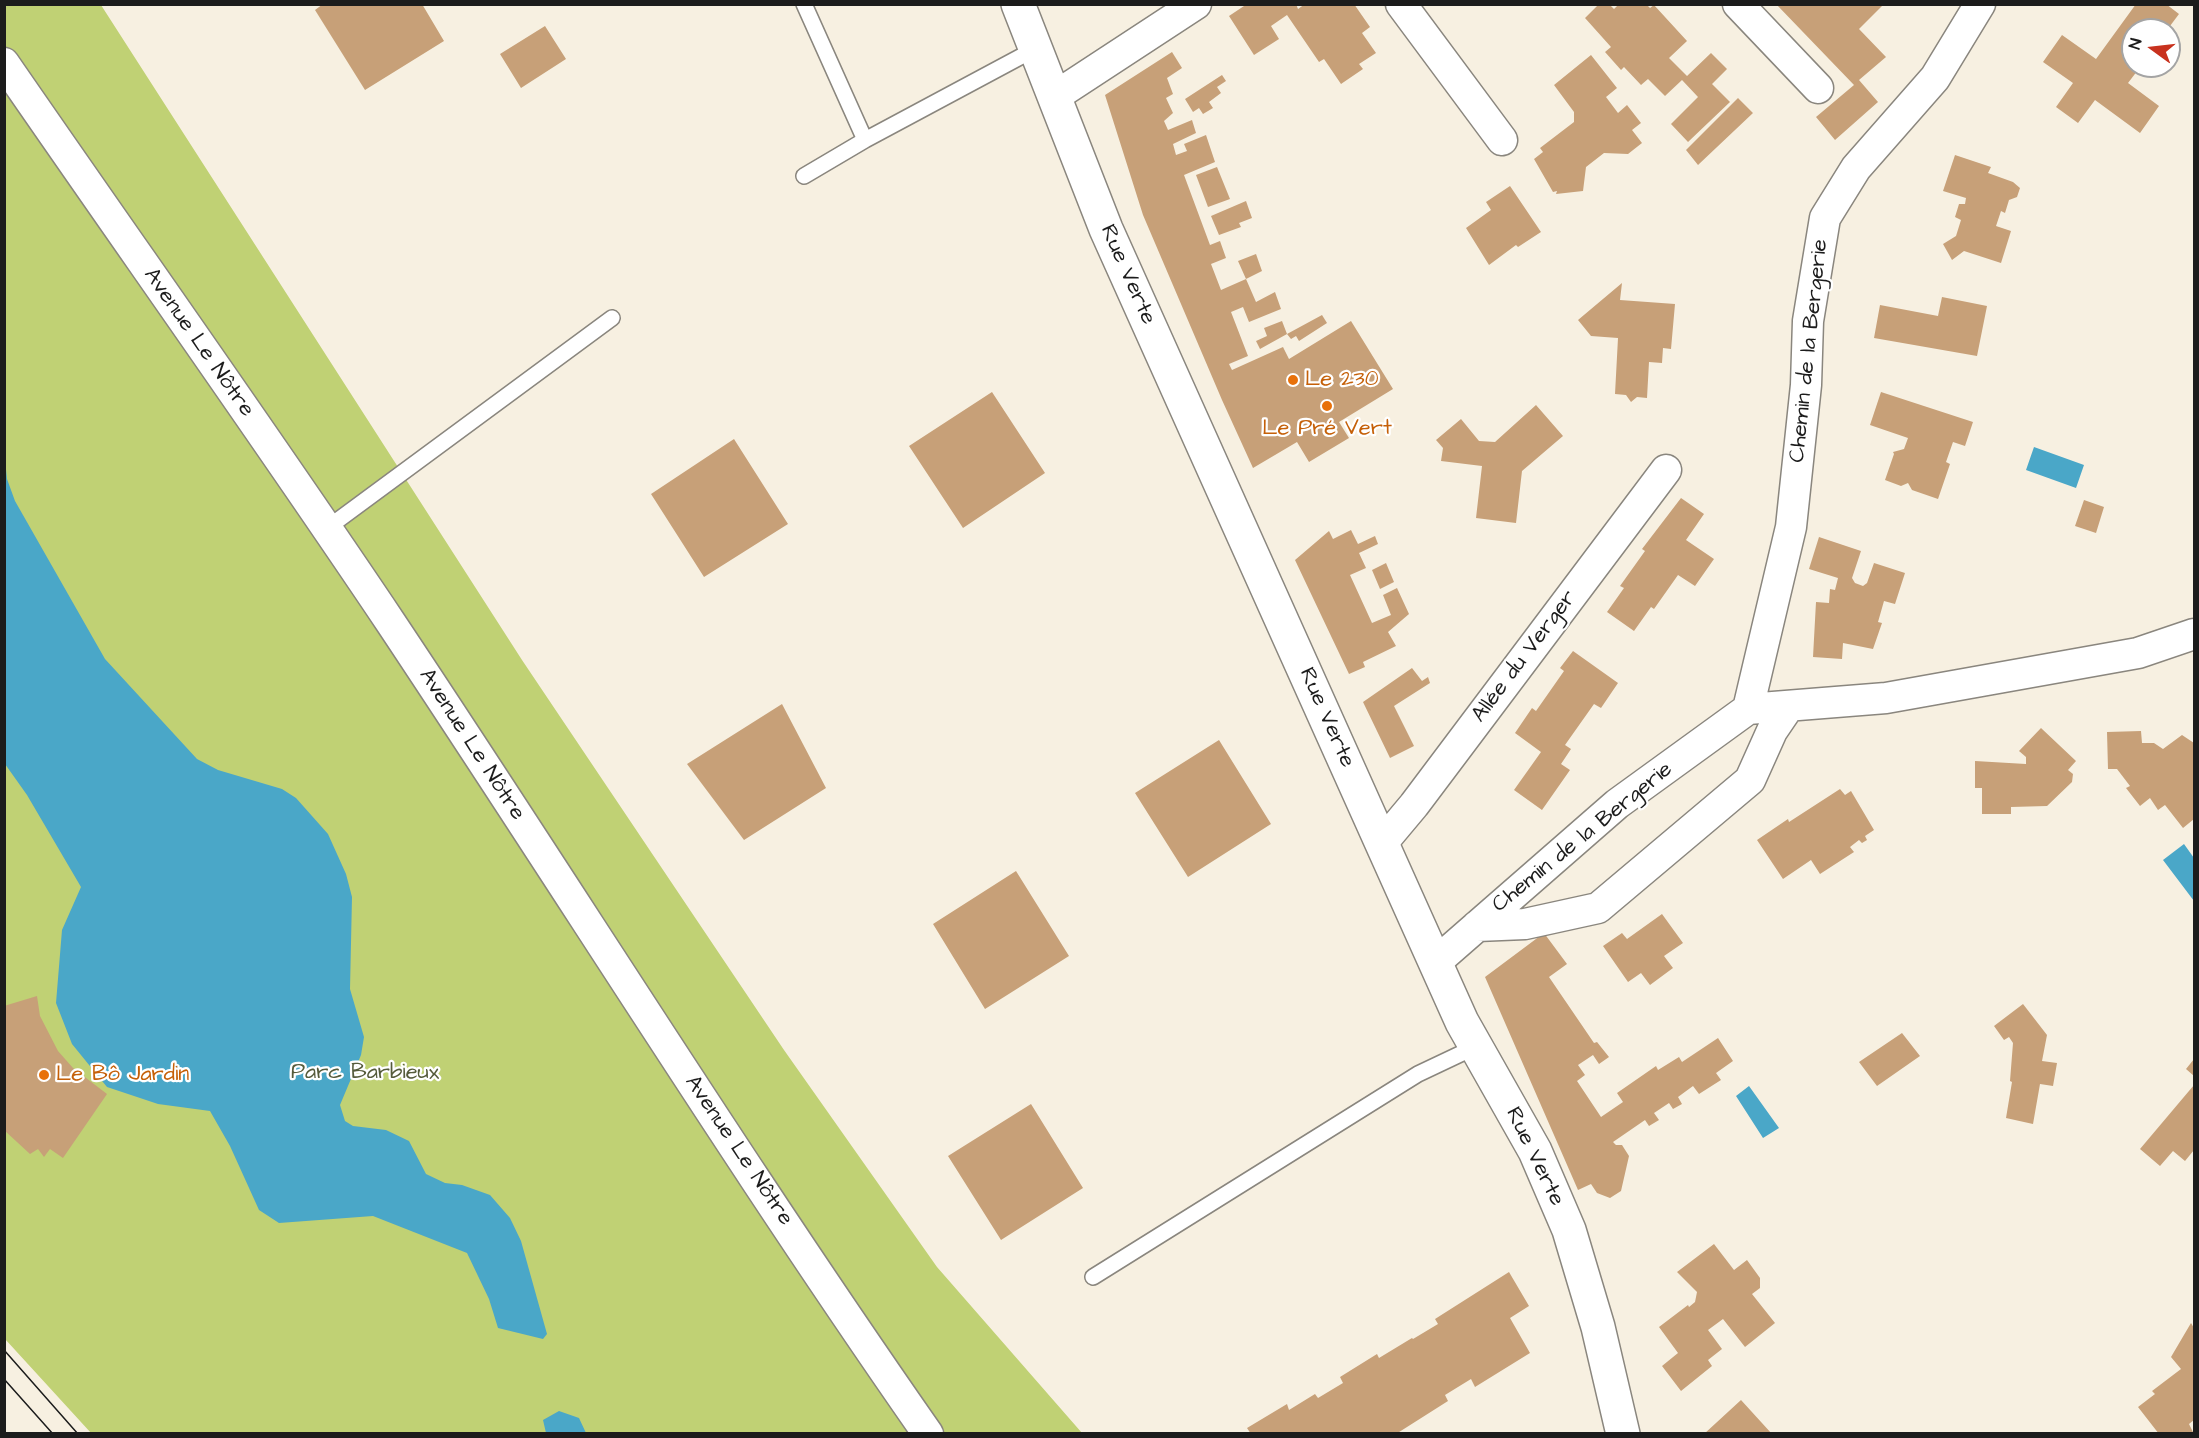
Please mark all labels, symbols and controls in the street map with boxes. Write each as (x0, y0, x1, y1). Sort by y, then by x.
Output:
north arrow (2121, 18, 2181, 78)
text: N (2124, 36, 2147, 52)
street label: Rue Verte (1093, 221, 1161, 329)
street label: Chemin de la Bergerie (1785, 238, 1835, 464)
street label: Avenue Le Nôtre (137, 264, 259, 422)
place label: Le 230 (1305, 367, 1379, 393)
marker: Le 230 (1286, 373, 1300, 387)
marker: Le Pré Vert (1320, 399, 1334, 413)
place label: Le Pré Vert (1262, 416, 1392, 442)
street label: Allée du Verger (1467, 586, 1583, 728)
street label: Avenue Le Nôtre (412, 664, 530, 826)
street label: Rue Verte (1292, 664, 1360, 772)
street label: Chemin de la Bergerie (1488, 757, 1678, 919)
park label: Parc Barbieux (291, 1060, 439, 1086)
place label: Le Bô Jardin (56, 1062, 189, 1088)
marker: Le Bô Jardin (37, 1068, 51, 1082)
street label: Avenue Le Nôtre (678, 1071, 798, 1231)
street label: Rue Verte (1499, 1103, 1569, 1211)

